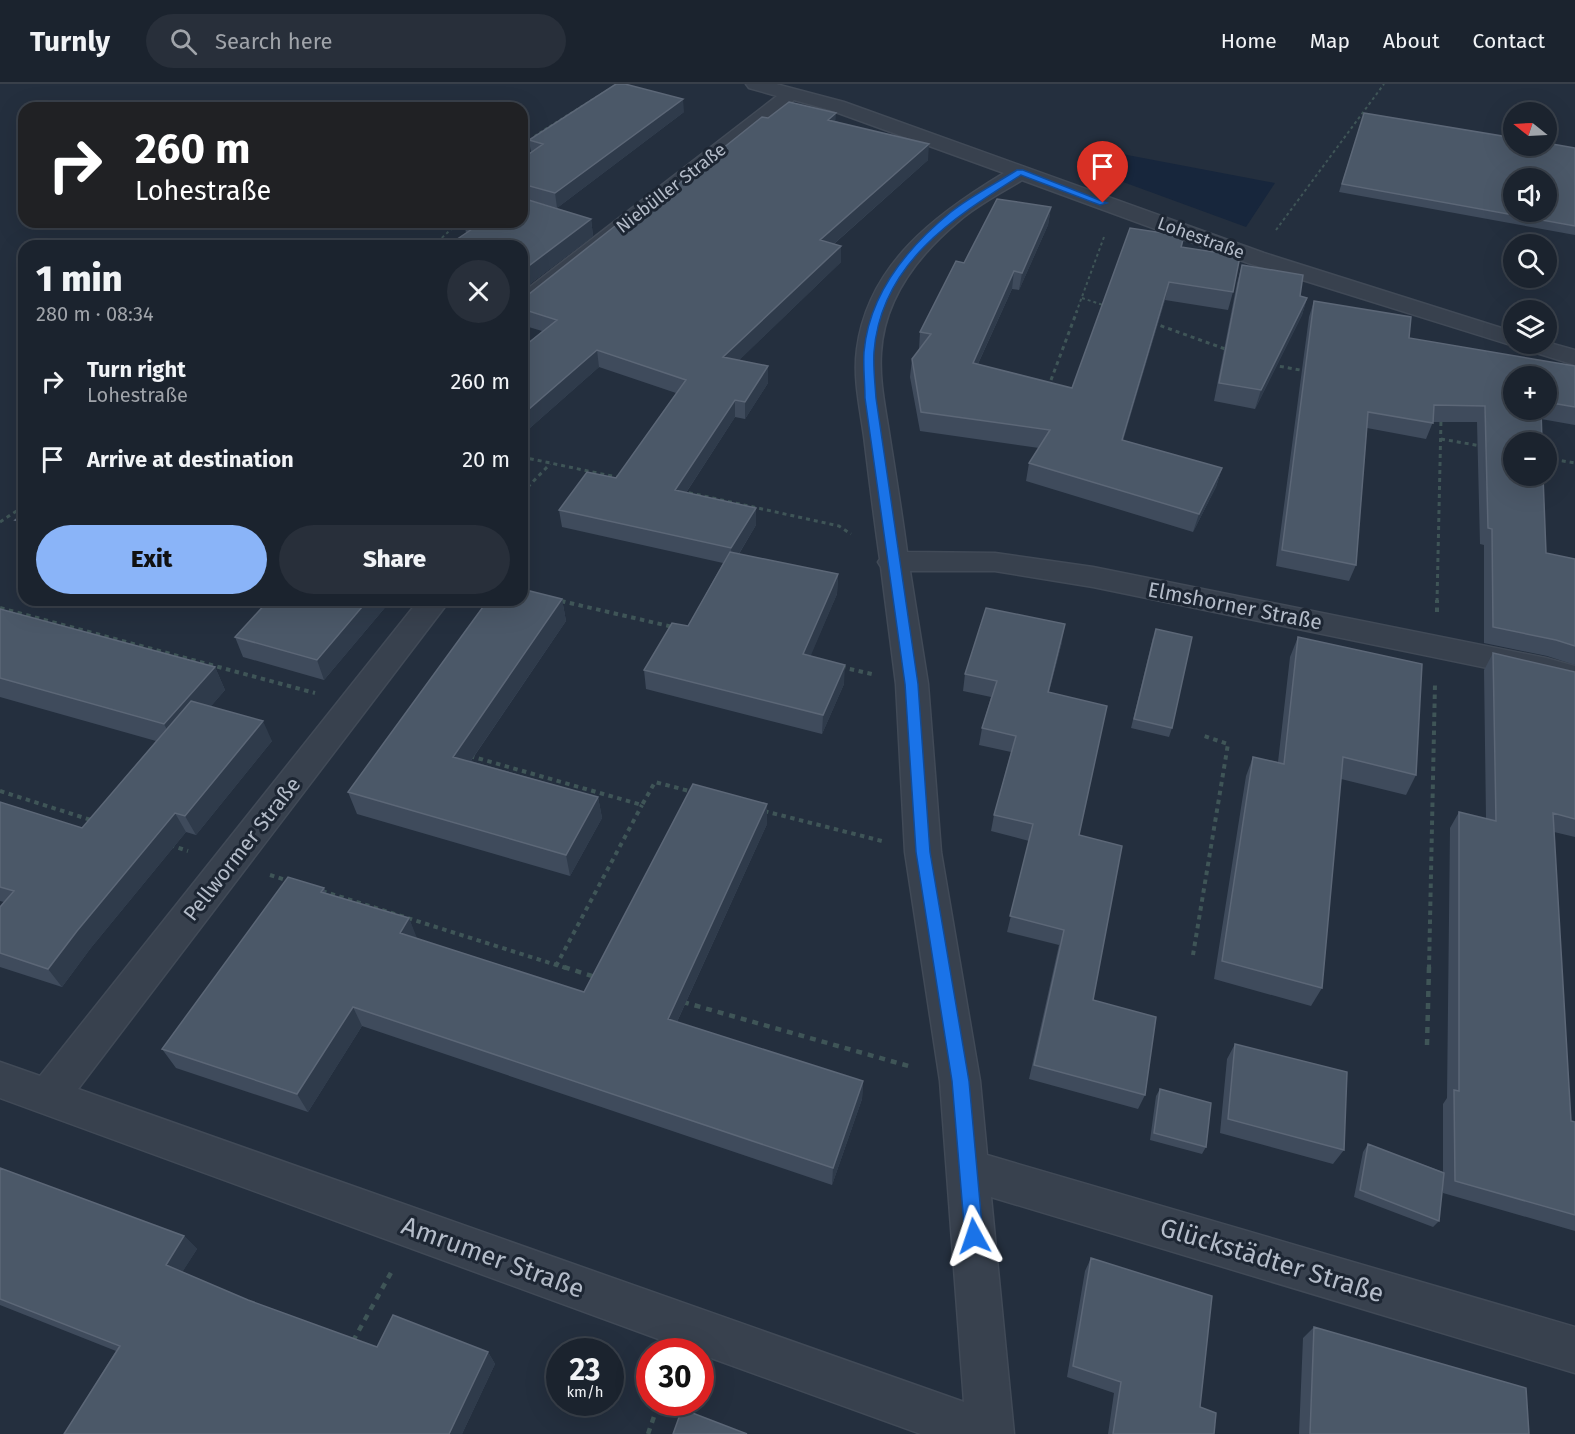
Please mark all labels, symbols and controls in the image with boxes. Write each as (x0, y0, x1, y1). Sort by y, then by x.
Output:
search box (146, 14, 566, 68)
text: Turnly (30, 25, 110, 58)
icon: search (167, 25, 200, 58)
text: Search here (215, 28, 332, 55)
text: Home (1221, 28, 1277, 54)
text: Map (1310, 28, 1350, 54)
text: About (1383, 28, 1440, 54)
text: Contact (1473, 28, 1545, 54)
north arrow (1503, 102, 1557, 156)
map controls (1503, 102, 1557, 486)
text: 260 m (135, 124, 250, 174)
icon: right (36, 126, 114, 204)
street label: Niebüller Straße (612, 138, 730, 238)
pin (1077, 141, 1128, 203)
icon: arrive (1086, 150, 1119, 183)
button: sound (1503, 168, 1557, 222)
text: Lohestraße (135, 175, 271, 207)
street label: Lohestraße (1155, 212, 1247, 264)
button: search (1503, 234, 1557, 288)
text: 1 min (36, 257, 122, 301)
button: close (447, 260, 510, 323)
button: layers (1503, 300, 1557, 354)
text: 280 m · 08:34 (36, 302, 154, 326)
text: Turn right (87, 356, 186, 383)
icon: right (36, 365, 69, 398)
button: + (1503, 366, 1557, 420)
text: 260 m (450, 368, 510, 395)
text: Lohestraße (87, 383, 188, 407)
button: − (1503, 432, 1557, 486)
icon: arrive (36, 443, 69, 476)
text: Arrive at destination (87, 446, 294, 473)
text: 20 m (462, 446, 510, 473)
button: Exit (36, 525, 267, 594)
button: Share (279, 525, 510, 594)
street label: Elmshorner Straße (1146, 576, 1324, 636)
street label: Pellwormer Straße (178, 772, 306, 926)
position arrow (942, 1204, 1006, 1268)
street label: Amrumer Straße (397, 1210, 588, 1305)
street label: Glückstädter Straße (1156, 1212, 1387, 1309)
speed limit sign: 30 (636, 1338, 714, 1416)
text: 23 (570, 1352, 600, 1388)
text: km/h (566, 1383, 604, 1401)

